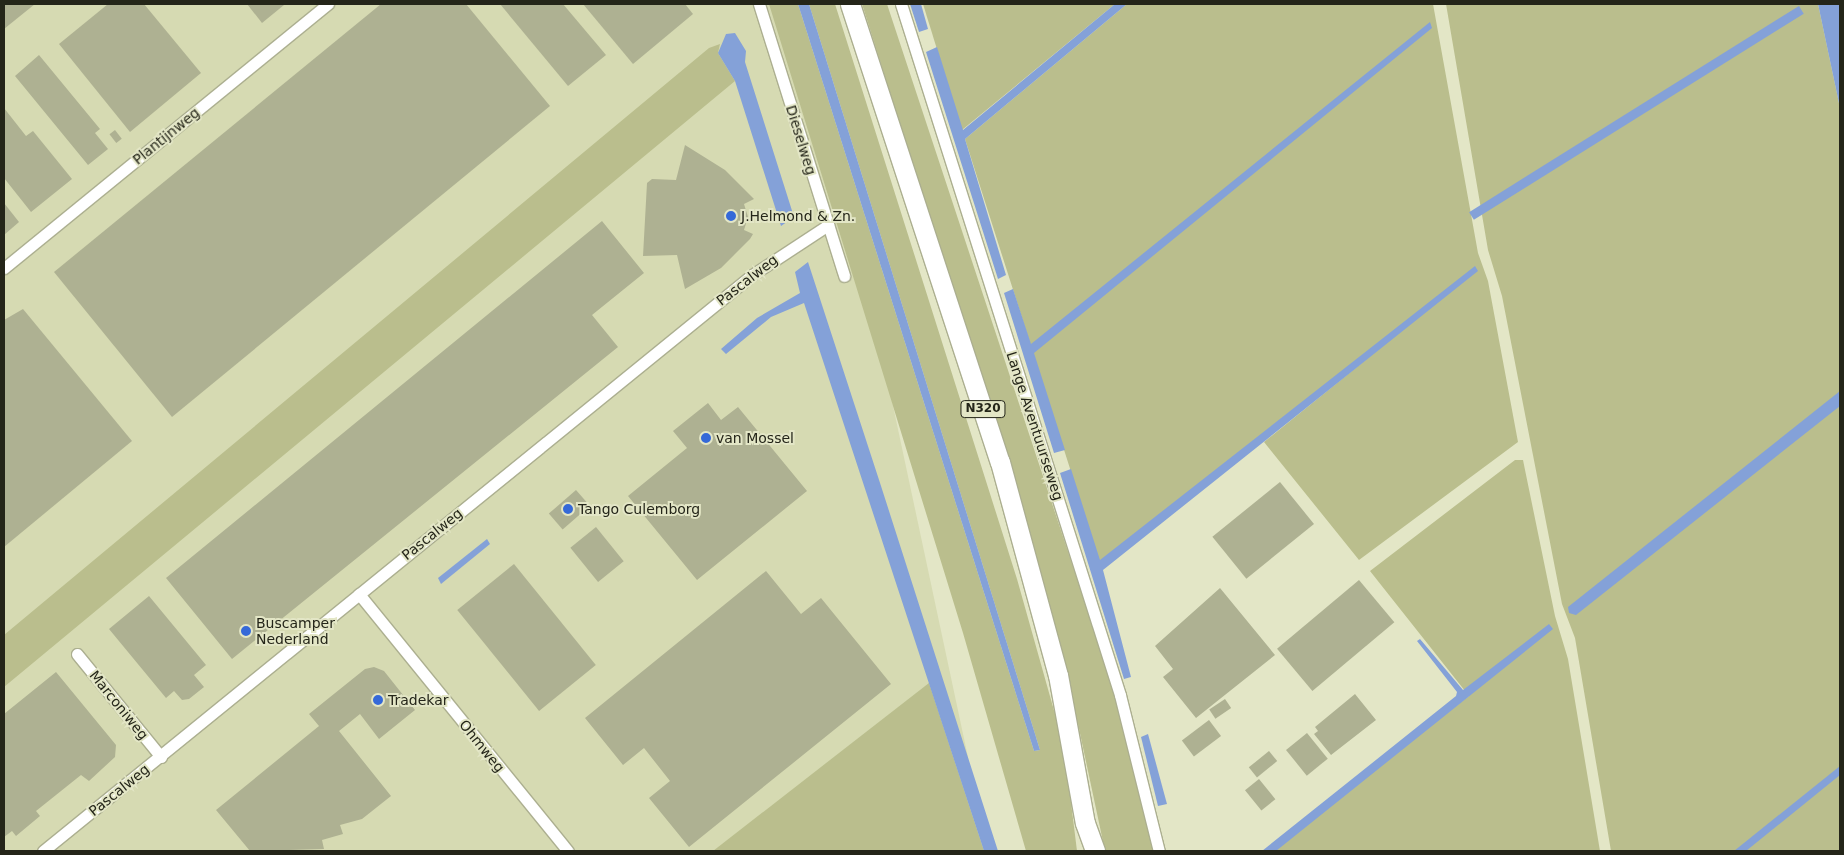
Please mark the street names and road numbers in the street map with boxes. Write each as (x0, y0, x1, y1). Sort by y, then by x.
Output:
street label: Dieselweg (782, 103, 820, 177)
street label: Plantijnweg (129, 104, 203, 168)
street label: Pascalweg (713, 251, 781, 309)
street label: Lange Aventuurseweg (1003, 349, 1067, 503)
road number: N320 (959, 399, 1007, 418)
street label: Pascalweg (398, 505, 466, 563)
street label: Marconiweg (86, 667, 152, 743)
street label: Ohmweg (456, 716, 508, 776)
street label: Pascalweg (85, 761, 153, 819)

